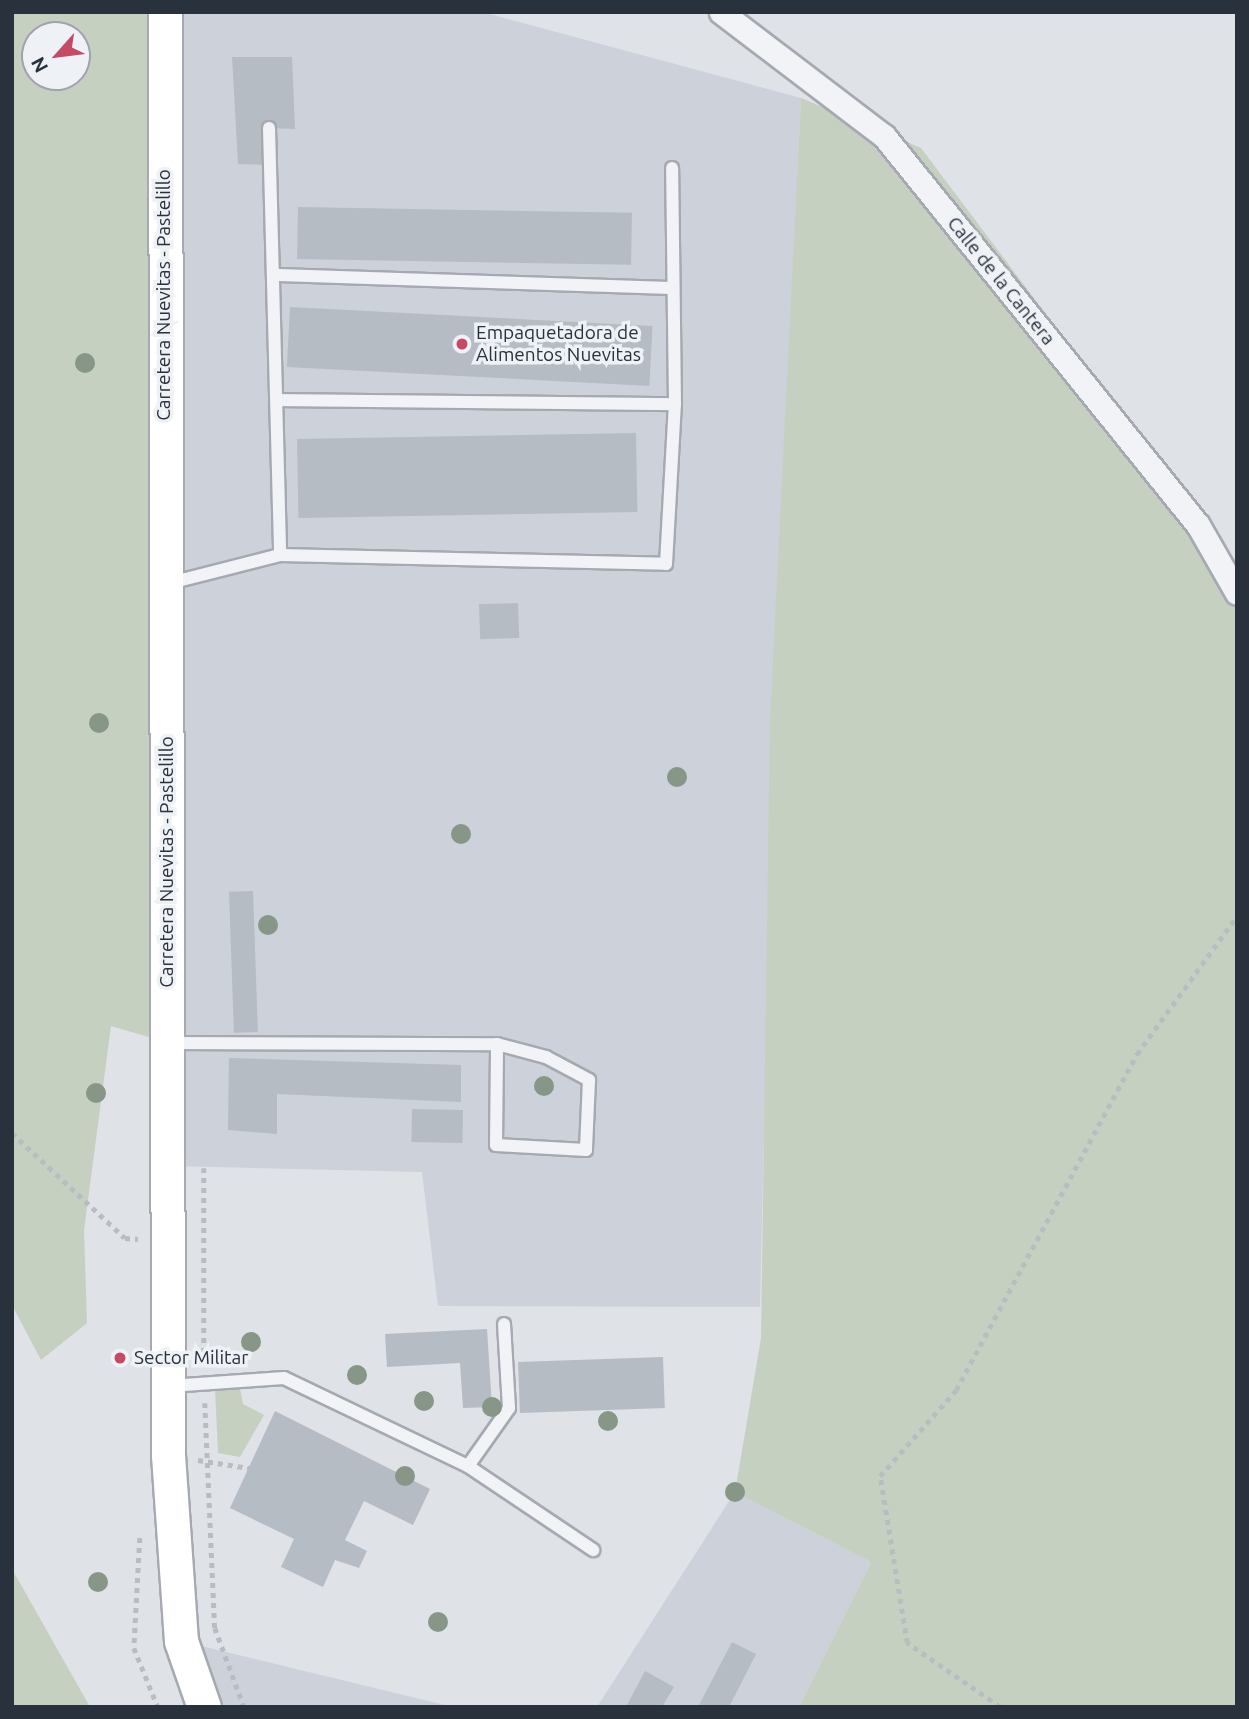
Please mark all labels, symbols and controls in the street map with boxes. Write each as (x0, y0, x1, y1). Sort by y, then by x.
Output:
north arrow (21, 21, 91, 91)
text: N (26, 53, 52, 76)
street label: Carretera Nuevitas - Pastelillo (153, 169, 175, 421)
street label: Calle de la Cantera (942, 212, 1060, 350)
place label: Empaquetadora de Alimentos Nuevitas (476, 322, 641, 366)
marker: Empaquetadora de Alimentos Nuevitas (454, 336, 470, 352)
street label: Carretera Nuevitas - Pastelillo (156, 736, 178, 988)
place label: Sector Militar (134, 1347, 248, 1369)
marker: Sector Militar (112, 1350, 128, 1366)

